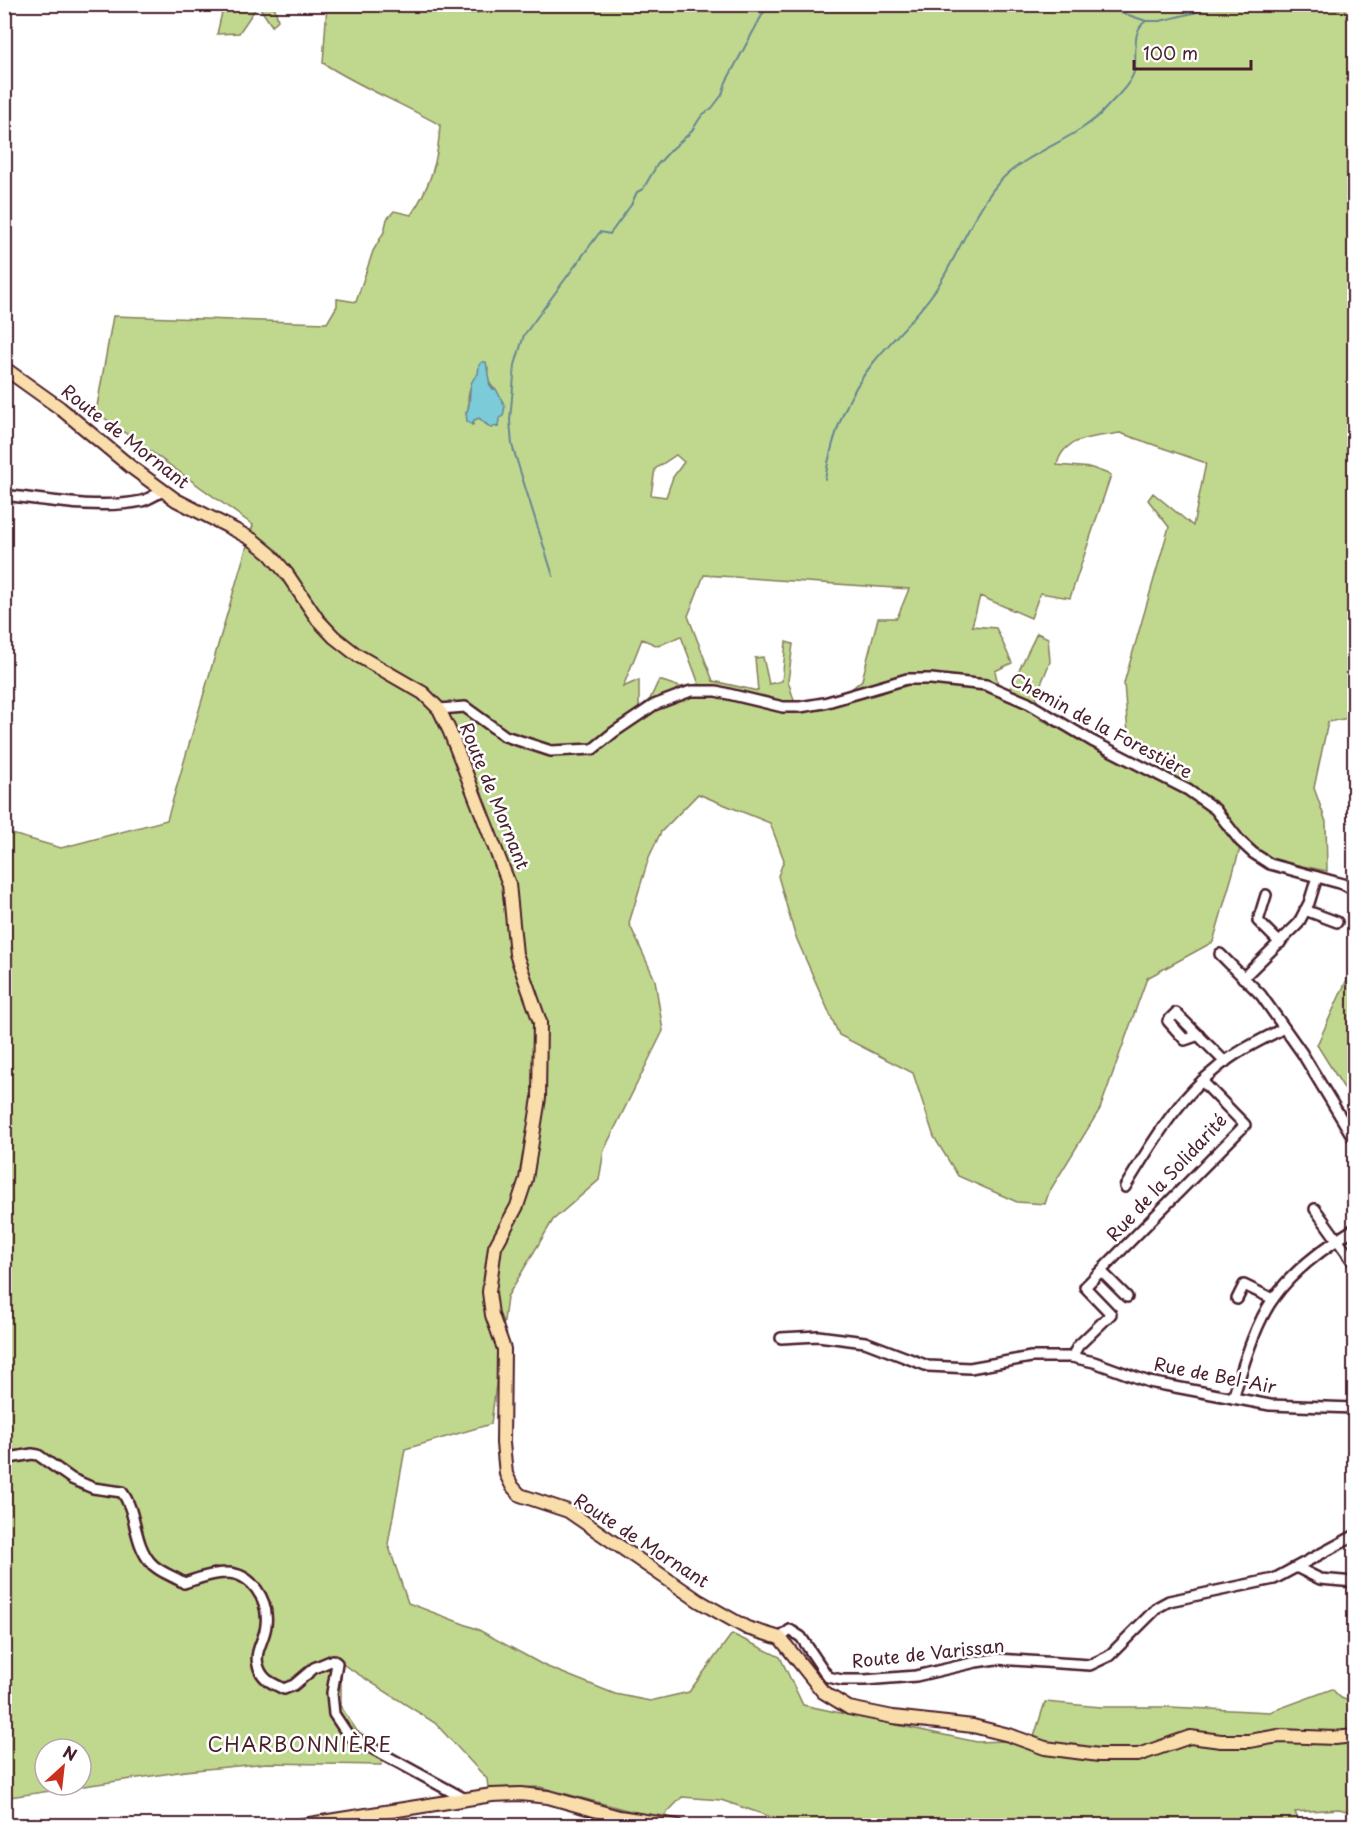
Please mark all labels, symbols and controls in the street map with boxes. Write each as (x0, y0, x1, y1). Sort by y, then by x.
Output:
scale bar (1134, 33, 1251, 71)
text: 100 m (1143, 39, 1198, 66)
street label: Route de Mornant (56, 377, 196, 495)
street label: Chemin de la Forestière (1006, 665, 1198, 784)
street label: Route de Mornant (454, 718, 537, 873)
street label: Rue de la Solidarité (1099, 1107, 1232, 1247)
street label: Rue de Bel-Air (1152, 1349, 1280, 1400)
street label: Route de Mornant (569, 1486, 715, 1594)
street label: Route de Varissan (850, 1631, 1006, 1674)
district label: CHARBONNIÈRE (207, 1729, 393, 1759)
north arrow (33, 1737, 93, 1797)
text: N (59, 1739, 81, 1766)

